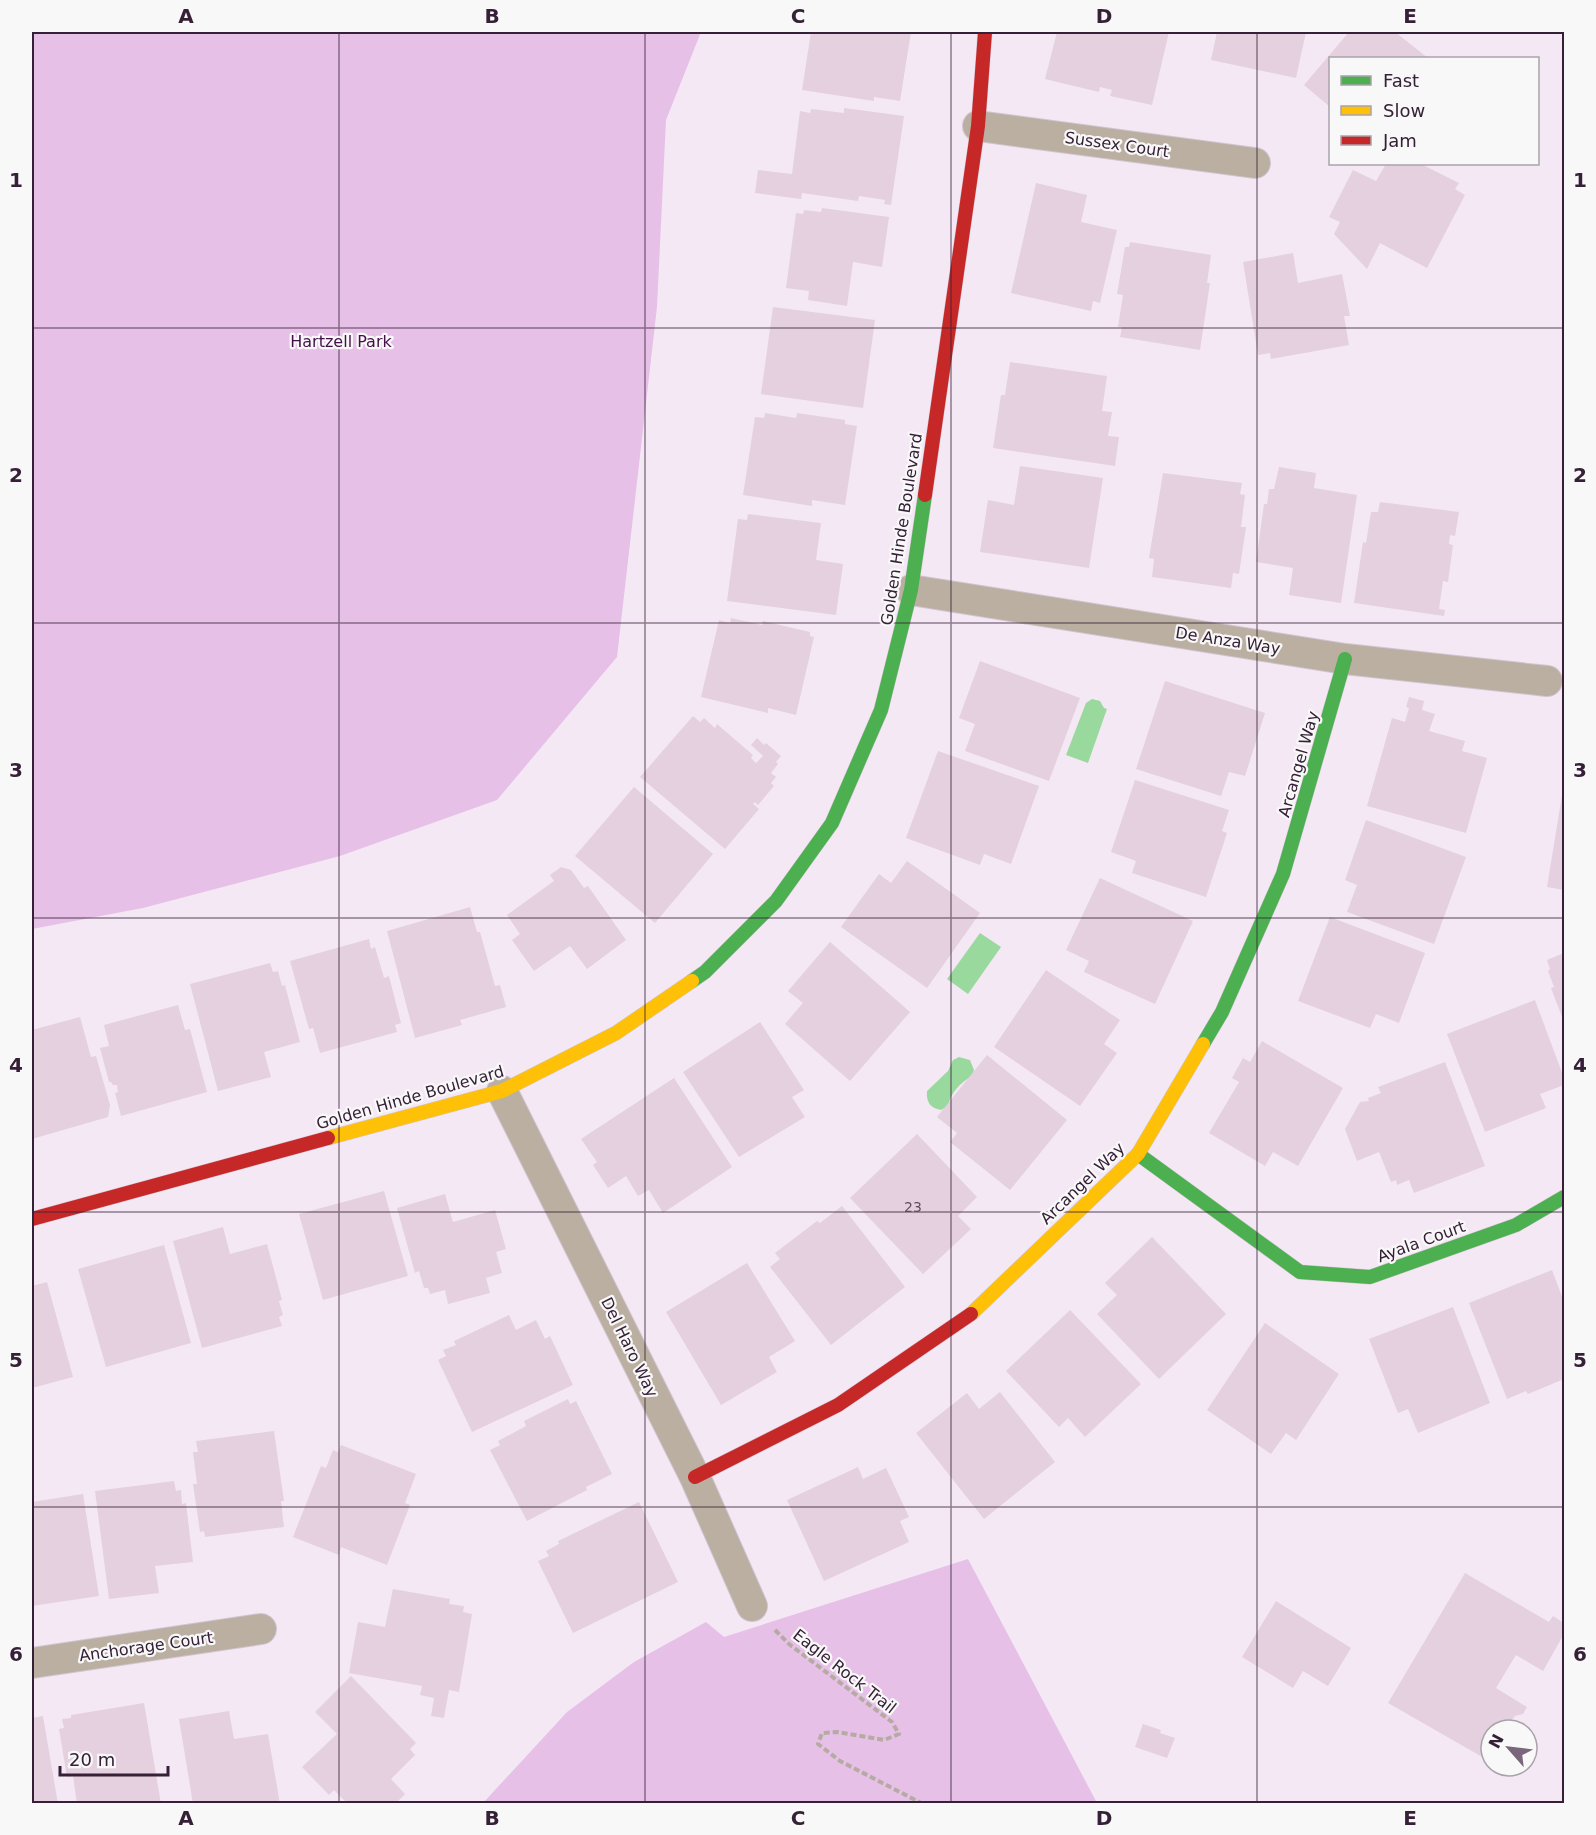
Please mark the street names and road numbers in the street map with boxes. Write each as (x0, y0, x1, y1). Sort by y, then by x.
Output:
street label: Sussex Court (1064, 128, 1170, 161)
street label: Golden Hinde Boulevard (877, 432, 926, 627)
street label: De Anza Way (1174, 623, 1282, 658)
street label: Arcangel Way (1274, 709, 1323, 819)
street label: Golden Hinde Boulevard (314, 1062, 506, 1133)
street label: Arcangel Way (1036, 1138, 1128, 1228)
street label: Ayala Court (1374, 1217, 1468, 1266)
street label: Del Haro Way (597, 1294, 662, 1400)
street label: Eagle Rock Trail (789, 1625, 900, 1718)
street label: Anchorage Court (78, 1628, 214, 1665)

